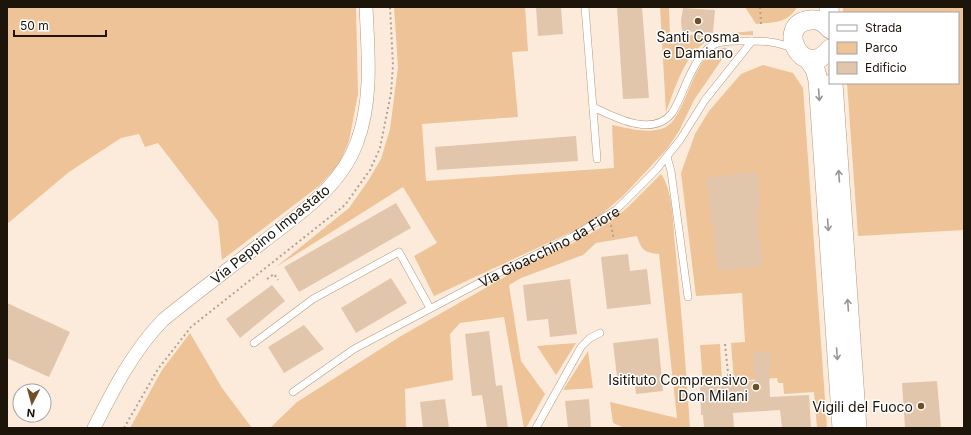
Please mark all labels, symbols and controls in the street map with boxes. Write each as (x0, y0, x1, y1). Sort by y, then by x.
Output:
scale bar (14, 12, 106, 38)
legend (829, 12, 959, 84)
marker: Santi Cosma e Damiano (693, 16, 703, 26)
text: 50 m (20, 18, 49, 33)
text: Strada (865, 20, 902, 35)
place label: Santi Cosma e Damiano (656, 28, 740, 61)
text: Parco (865, 40, 898, 55)
text: Edificio (865, 60, 907, 75)
one-way arrow (815, 88, 822, 101)
one-way arrow (836, 170, 843, 183)
street label: Via Peppino Impastato (207, 181, 333, 287)
street label: Via Gioacchino da Fiore (475, 202, 622, 290)
one-way arrow (824, 218, 831, 231)
one-way arrow (845, 299, 852, 312)
one-way arrow (833, 347, 840, 360)
place label: Isitituto Comprensivo Don Milani (608, 371, 748, 404)
marker: Isitituto Comprensivo Don Milani (751, 382, 761, 392)
north arrow (12, 383, 52, 423)
place label: Vigili del Fuoco (812, 398, 913, 415)
marker: Vigili del Fuoco (916, 401, 926, 411)
text: N (26, 406, 36, 420)

